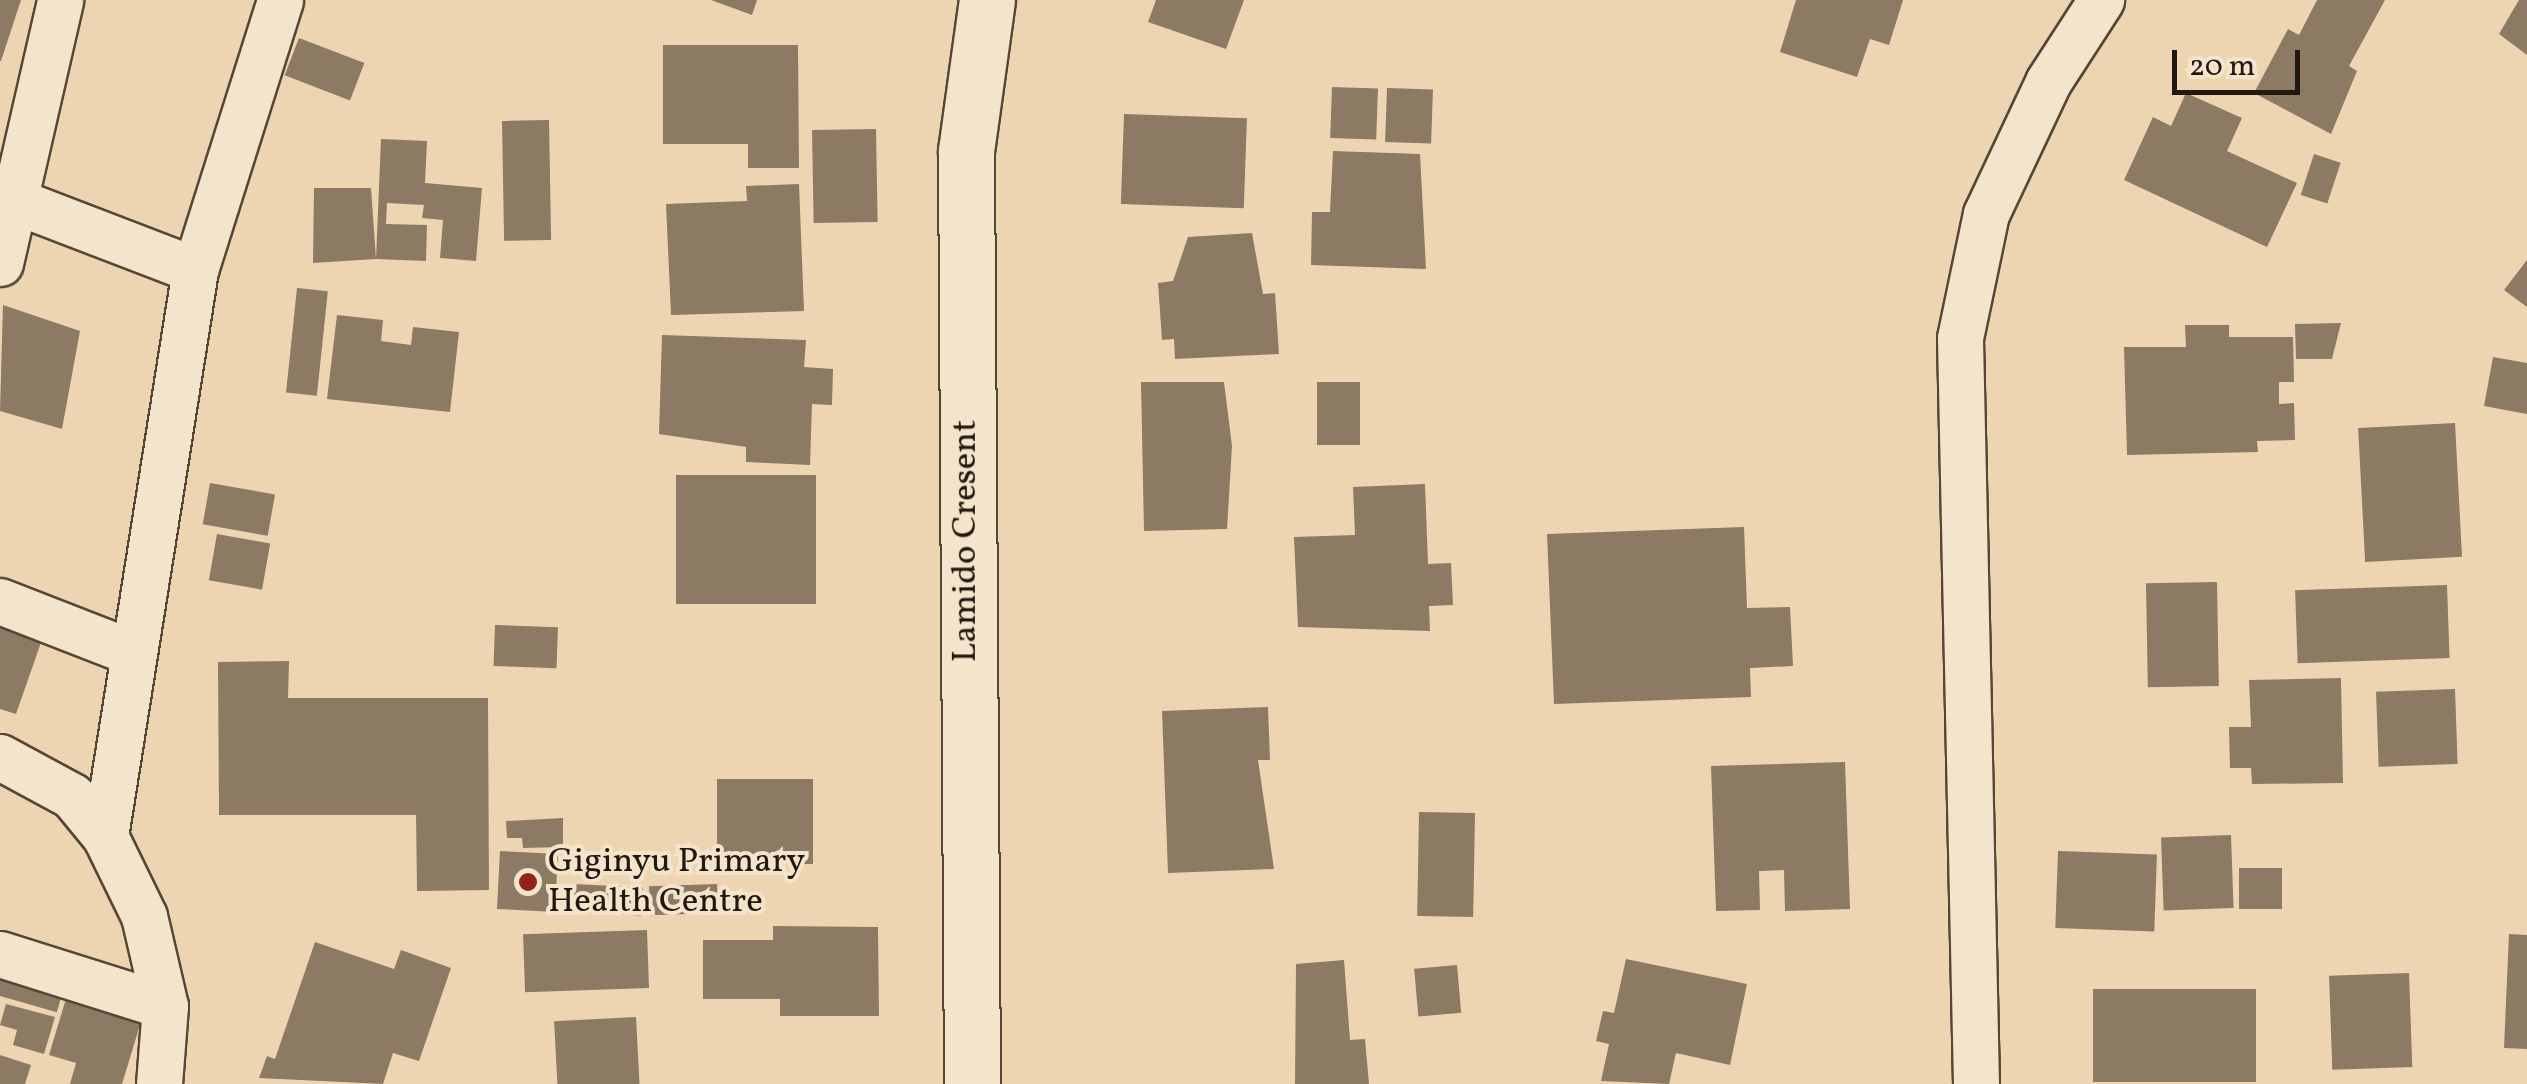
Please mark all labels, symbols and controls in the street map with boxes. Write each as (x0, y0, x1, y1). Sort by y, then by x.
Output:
scale bar (2177, 30, 2304, 92)
text: 20 m (2189, 46, 2255, 88)
street label: Lamido Cresent (945, 420, 987, 662)
place label: Giginyu Primary Health Centre (548, 841, 805, 923)
marker: Giginyu Primary Health Centre (517, 871, 539, 893)

